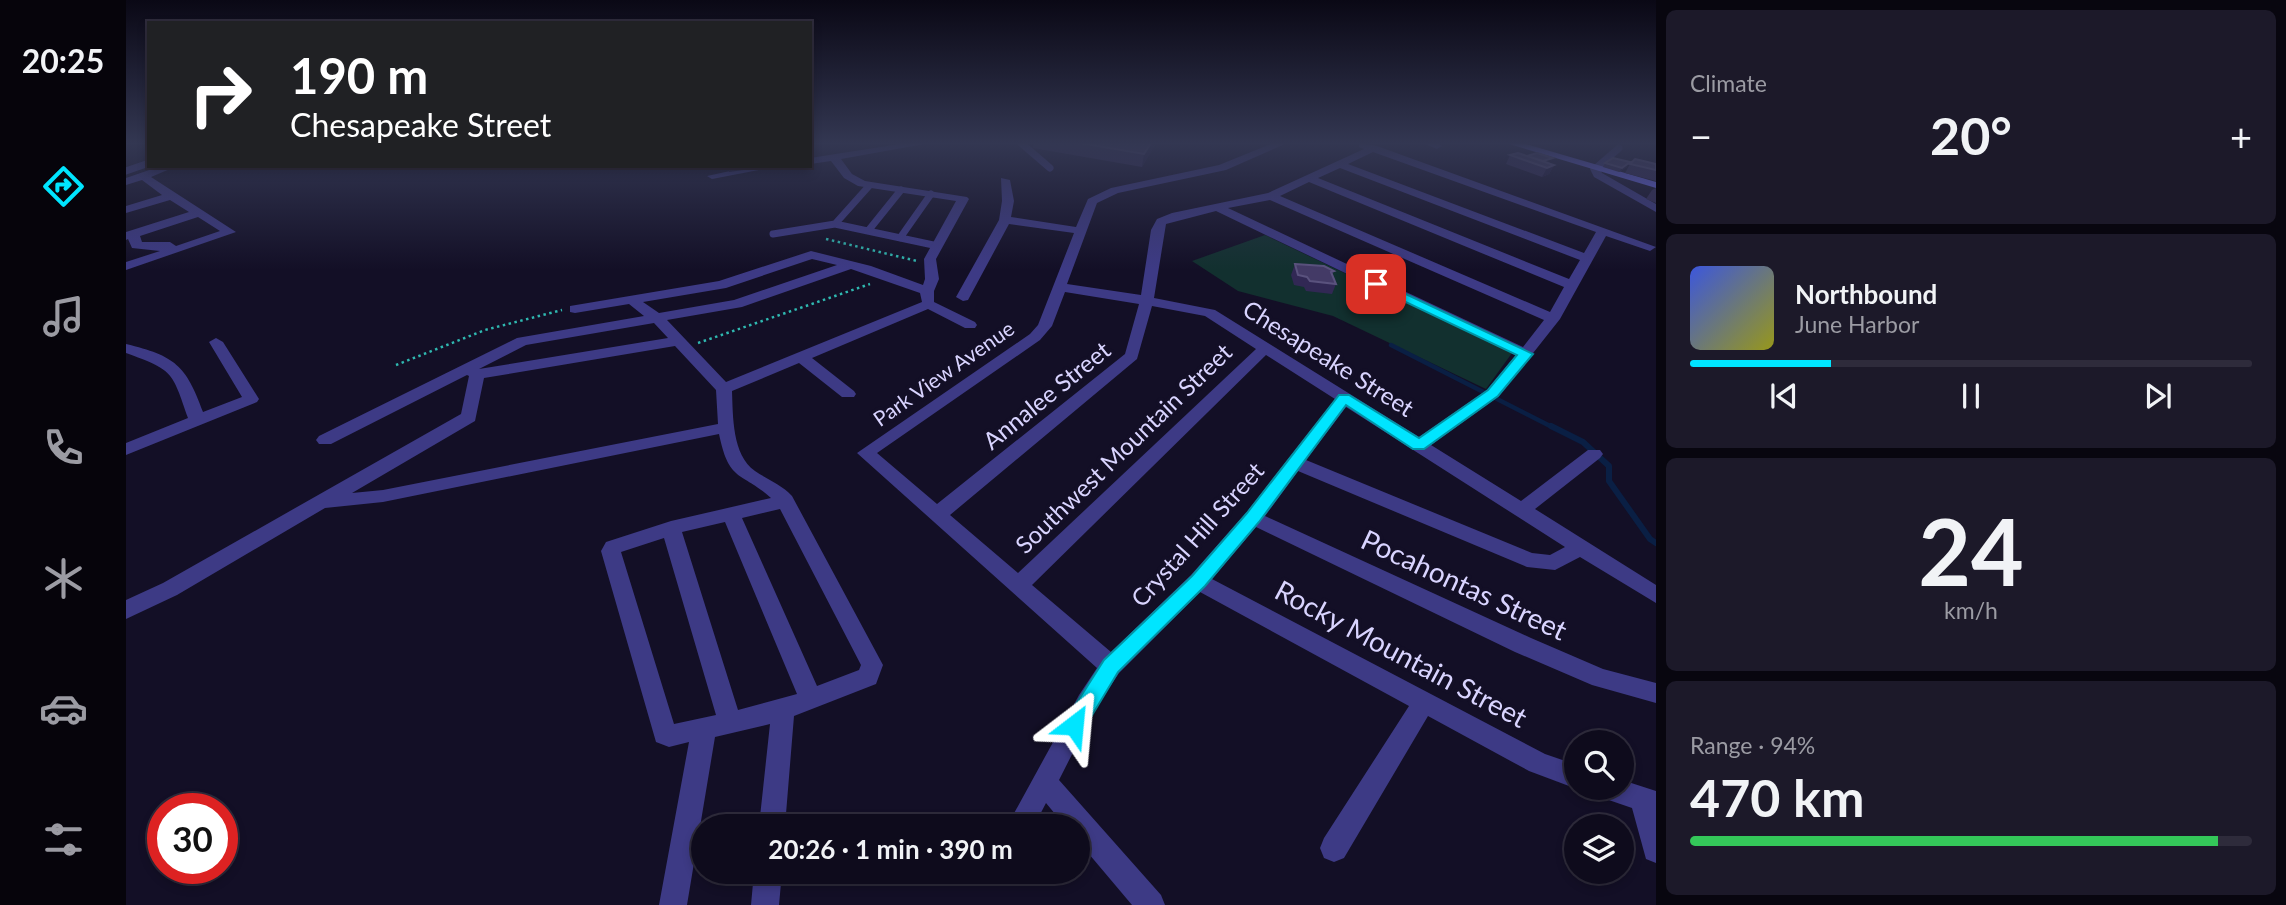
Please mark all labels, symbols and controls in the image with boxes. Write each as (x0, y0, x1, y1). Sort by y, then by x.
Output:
text: 20:25 (22, 41, 104, 80)
text: 190 m (290, 46, 428, 104)
icon: right (175, 49, 266, 140)
text: Climate (1690, 69, 1767, 97)
text: 20° (1930, 104, 2012, 166)
text: Chesapeake Street (290, 105, 551, 144)
text: − (1690, 113, 1712, 159)
text: + (2230, 113, 2252, 159)
icon: directions (39, 162, 88, 211)
pin (1346, 254, 1406, 314)
icon: arrive (1357, 265, 1395, 303)
text: Northbound (1795, 278, 1937, 310)
icon: music (39, 292, 88, 341)
street label: Chesapeake Street (1238, 293, 1420, 422)
text: June Harbor (1795, 310, 1919, 338)
street label: Park View Avenue (868, 315, 1018, 431)
street label: Annalee Street (977, 334, 1116, 455)
street label: Southwest Mountain Street (1009, 337, 1237, 559)
icon: previous (1765, 377, 1803, 415)
icon: pause (1952, 377, 1990, 415)
icon: next (2139, 377, 2177, 415)
icon: phone (39, 423, 88, 472)
street label: Crystal Hill Street (1124, 456, 1270, 612)
text: 24 (1918, 496, 2024, 605)
street label: Pocahontas Street (1356, 522, 1573, 647)
icon: climate (39, 554, 88, 603)
street label: Rocky Mountain Street (1270, 572, 1533, 734)
text: km/h (1944, 596, 1998, 624)
icon: car (39, 684, 88, 733)
position arrow (1037, 688, 1111, 762)
map controls (1564, 730, 1634, 884)
button: search (1564, 730, 1634, 800)
text: Range · 94% (1690, 731, 1815, 759)
text: 470 km (1690, 766, 1864, 828)
speed limit sign: 30 (147, 793, 238, 884)
button: layers (1564, 814, 1634, 884)
icon: filters (39, 815, 88, 864)
text: 20:26 · 1 min · 390 m (768, 833, 1013, 865)

